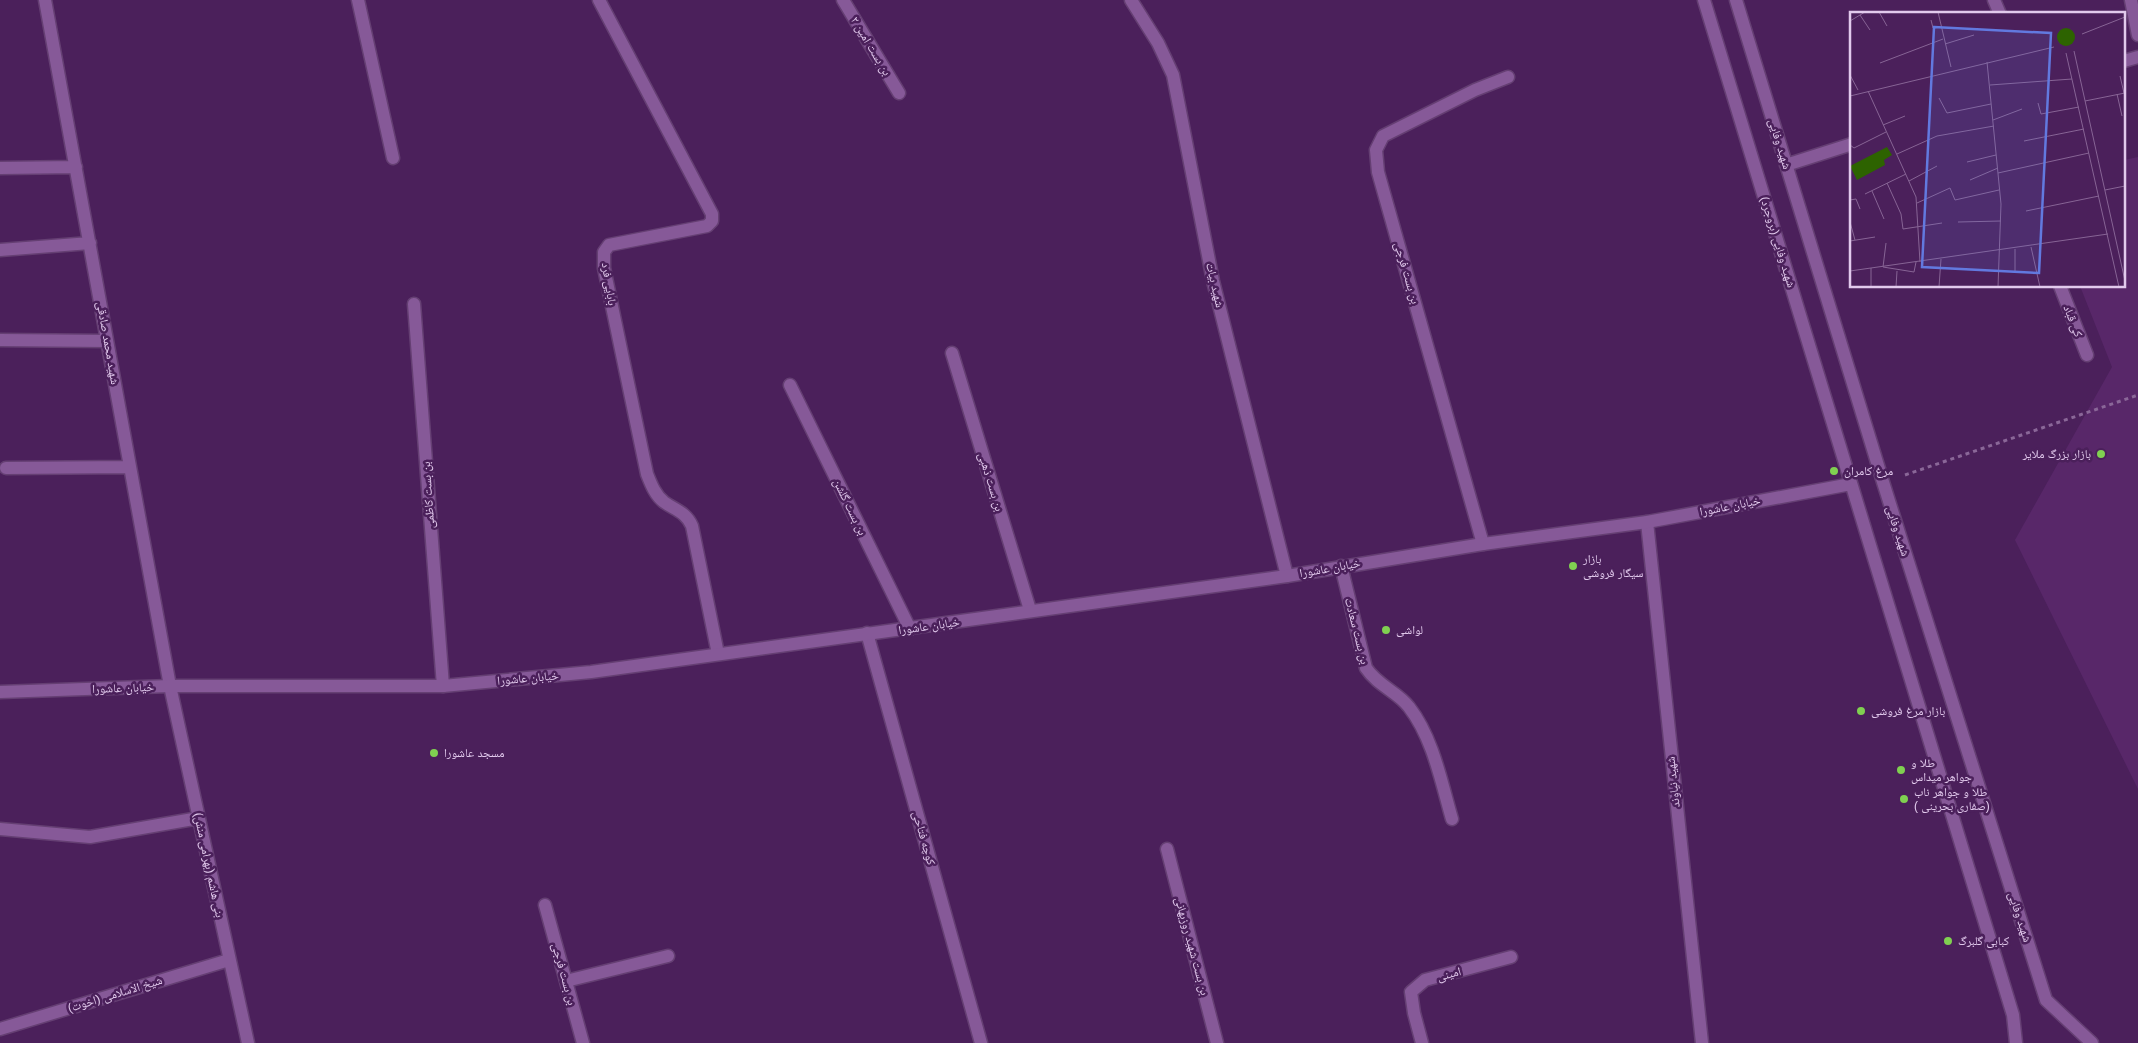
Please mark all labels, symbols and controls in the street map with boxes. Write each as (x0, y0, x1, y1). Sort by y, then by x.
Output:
inset map (1850, 12, 2126, 288)
street label: بن بست امین ۲ (848, 14, 894, 78)
street label: شهید وفایی (1766, 117, 1794, 171)
street label: شهید وفایی (بروجرد) (1757, 195, 1799, 289)
street label: بن بست فرجی (1391, 240, 1423, 306)
street label: شهید بیات (1203, 261, 1227, 309)
street label: بابایی فرد (598, 262, 619, 307)
street label: شهید محمد صادقی (94, 300, 122, 386)
street label: کی قباد (2060, 303, 2085, 339)
place label: بازار بزرگ ملایر (2022, 447, 2091, 461)
marker: بازار بزرگ ملایر (2095, 448, 2107, 460)
street label: بن بست ذهبی (975, 451, 1007, 513)
street label: بن بست کاظمی (419, 461, 438, 529)
place label: مرغ کامران (1844, 464, 1893, 479)
marker: مرغ کامران (1828, 465, 1840, 477)
street label: بن بست گلشن (830, 477, 870, 538)
street label: خیابان عاشورا (1698, 493, 1762, 519)
street label: شهید وفایی (1883, 504, 1913, 558)
place label: بازار سیگار فروشی (1582, 552, 1643, 580)
street label: خیابان عاشورا (1298, 556, 1362, 581)
marker: بازار سیگار فروشی (1567, 560, 1579, 572)
street label: بن بست سعادت (1342, 596, 1372, 666)
street label: خیابان عاشورا (897, 615, 961, 638)
place label: لواشی (1396, 623, 1423, 637)
marker: لواشی (1380, 624, 1392, 636)
street label: خیابان عاشورا (497, 668, 560, 688)
street label: خیابان عاشورا (92, 680, 154, 696)
place label: بازار مرغ فروشی (1871, 704, 1945, 719)
marker: بازار مرغ فروشی (1855, 705, 1867, 717)
place label: مسجد عاشورا (444, 746, 505, 760)
marker: مسجد عاشورا (428, 747, 440, 759)
street label: شهید نیاوند (1663, 756, 1683, 808)
place label: طلا و جواهر میداس (1911, 756, 1972, 784)
marker: طلا و جواهر میداس (1895, 764, 1907, 776)
place label: طلا و جواهر ناب ( صفاری بحرینی) (1914, 785, 1990, 813)
marker: طلا و جواهر ناب ( صفاری بحرینی) (1898, 793, 1910, 805)
street label: کوچه فتاحی (910, 810, 938, 867)
street label: بنی هاشم (بهرامی منش) (190, 811, 227, 919)
street label: شهید وفایی (2005, 890, 2035, 944)
street label: بن بست شهید روزبهانی (1172, 895, 1212, 997)
place label: کبابی گلبرگ (1958, 934, 2009, 948)
marker: کبابی گلبرگ (1942, 935, 1954, 947)
street label: بن بست فرجی (549, 941, 579, 1007)
street label: امینی (1435, 964, 1463, 984)
street label: شیخ الاسلامی (اخوت) (66, 973, 164, 1015)

